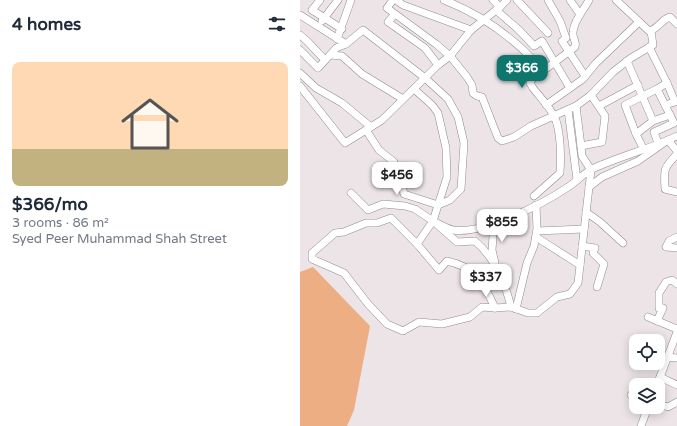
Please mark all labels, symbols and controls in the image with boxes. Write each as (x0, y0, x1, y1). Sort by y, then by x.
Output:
icon: filters (266, 13, 288, 35)
text: 4 homes (12, 14, 81, 35)
pin: $366 (498, 55, 546, 89)
text: $366 (506, 60, 538, 76)
icon: home (114, 88, 186, 160)
pin: $456 (373, 162, 421, 196)
text: $456 (381, 167, 413, 183)
text: $366/mo (12, 194, 88, 215)
pin: $855 (478, 209, 526, 243)
text: $855 (486, 214, 518, 230)
text: 3 rooms · 86 m² (12, 215, 109, 231)
text: Syed Peer Muhammad Shah Street (12, 231, 227, 247)
pin: $337 (462, 264, 510, 298)
text: $337 (470, 269, 502, 285)
map controls (629, 334, 665, 414)
button: locate (629, 334, 665, 370)
button: layers (629, 378, 665, 414)

